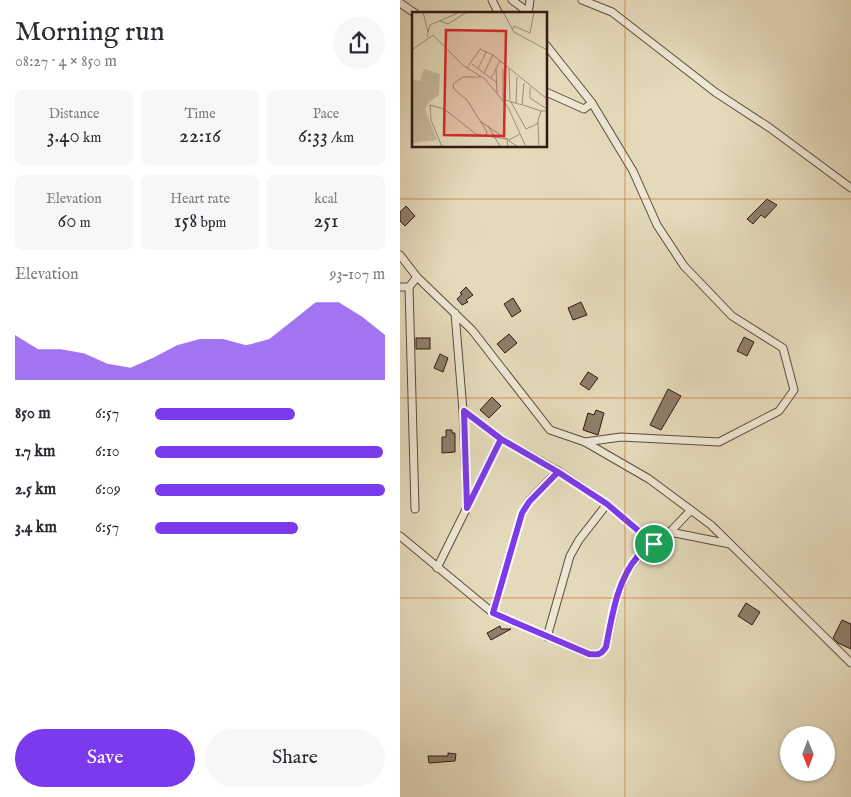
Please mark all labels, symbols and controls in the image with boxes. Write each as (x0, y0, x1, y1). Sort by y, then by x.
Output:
inset map (412, 12, 548, 148)
text: Morning run (15, 15, 165, 50)
button: share (333, 17, 385, 69)
text: 08:27 · 4 × 850 m (15, 52, 117, 72)
text: Distance (49, 105, 99, 123)
text: Time (184, 105, 216, 123)
text: Pace (313, 105, 339, 123)
text: 3.40 (47, 123, 80, 150)
text: 22:16 (179, 123, 221, 150)
text: 6:33 (298, 123, 328, 150)
text: km (80, 129, 101, 147)
text: /km (328, 129, 354, 147)
text: Elevation (46, 190, 102, 208)
text: Heart rate (170, 190, 230, 208)
text: kcal (314, 190, 338, 208)
text: 60 (57, 208, 77, 235)
text: 158 (174, 208, 197, 235)
text: 251 (313, 208, 339, 235)
text: m (77, 214, 91, 232)
text: bpm (197, 214, 226, 232)
text: Elevation (15, 265, 78, 285)
text: 93–107 m (330, 265, 385, 285)
text: 850 m (15, 404, 51, 424)
text: 6:57 (95, 404, 119, 424)
text: 1.7 km (15, 442, 55, 462)
text: 6:10 (95, 442, 120, 462)
text: 2.5 km (15, 480, 56, 500)
text: 6:09 (95, 480, 121, 500)
text: 3.4 km (15, 518, 57, 538)
text: 6:57 (95, 518, 119, 538)
pin (633, 523, 675, 565)
icon: arrive (640, 530, 668, 558)
north arrow (780, 726, 835, 781)
map controls (780, 726, 835, 781)
button: Save (15, 729, 195, 787)
button: Share (205, 729, 385, 787)

